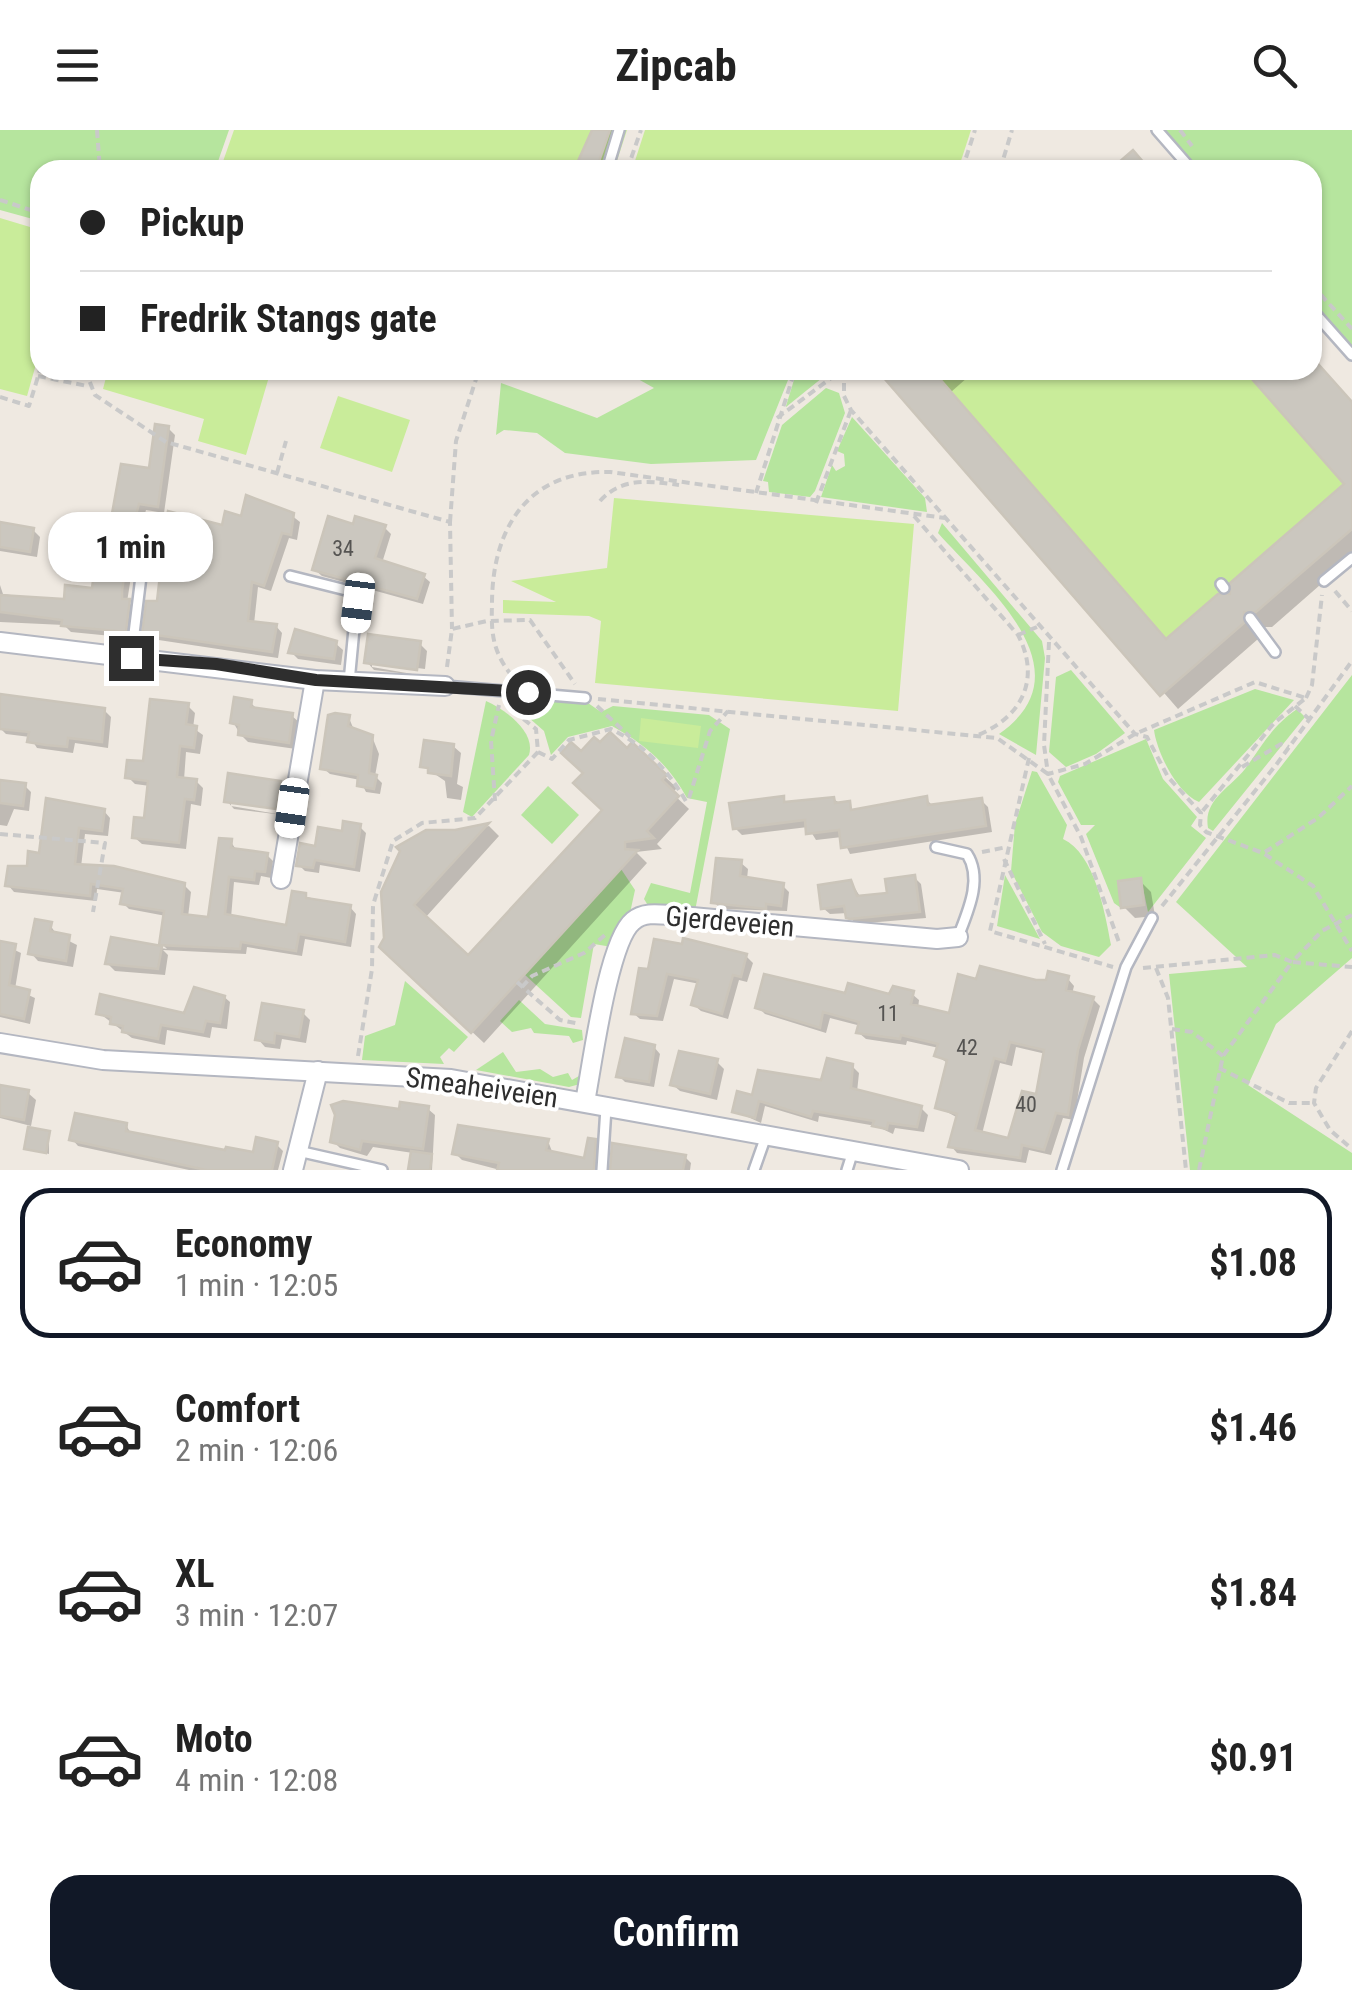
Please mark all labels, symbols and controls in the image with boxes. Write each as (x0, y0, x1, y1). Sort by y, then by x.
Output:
icon: menu (50, 38, 105, 93)
icon: search (1247, 38, 1302, 93)
text: Zipcab (615, 39, 737, 92)
text: Pickup (140, 201, 244, 245)
text: Fredrik Stangs gate (140, 297, 437, 341)
callout: 1 min (48, 513, 214, 583)
text: 1 min (95, 528, 166, 566)
house number: 34 (332, 536, 354, 561)
car (339, 571, 377, 635)
route end (109, 636, 154, 681)
route start (506, 670, 551, 715)
car (273, 776, 311, 840)
street label: Gjerdeveien (664, 899, 796, 944)
house number: 11 (877, 1001, 899, 1026)
house number: 42 (956, 1035, 978, 1060)
street label: Smeaheiveien (404, 1060, 560, 1114)
house number: 40 (1015, 1092, 1037, 1117)
icon: car (55, 1218, 145, 1308)
text: Economy (175, 1222, 312, 1266)
text: $1.08 (1209, 1241, 1297, 1285)
text: 1 min · 12:05 (175, 1266, 338, 1304)
icon: car (55, 1383, 145, 1473)
text: Comfort (175, 1387, 300, 1431)
text: $1.46 (1209, 1406, 1297, 1450)
text: 2 min · 12:06 (175, 1431, 338, 1469)
icon: car (55, 1548, 145, 1638)
text: XL (175, 1552, 214, 1596)
text: $1.84 (1209, 1571, 1297, 1615)
text: 3 min · 12:07 (175, 1596, 338, 1634)
icon: car (55, 1713, 145, 1803)
text: Moto (175, 1717, 253, 1761)
text: $0.91 (1209, 1736, 1297, 1780)
text: 4 min · 12:08 (175, 1761, 338, 1799)
button: Confirm (50, 1875, 1302, 1990)

